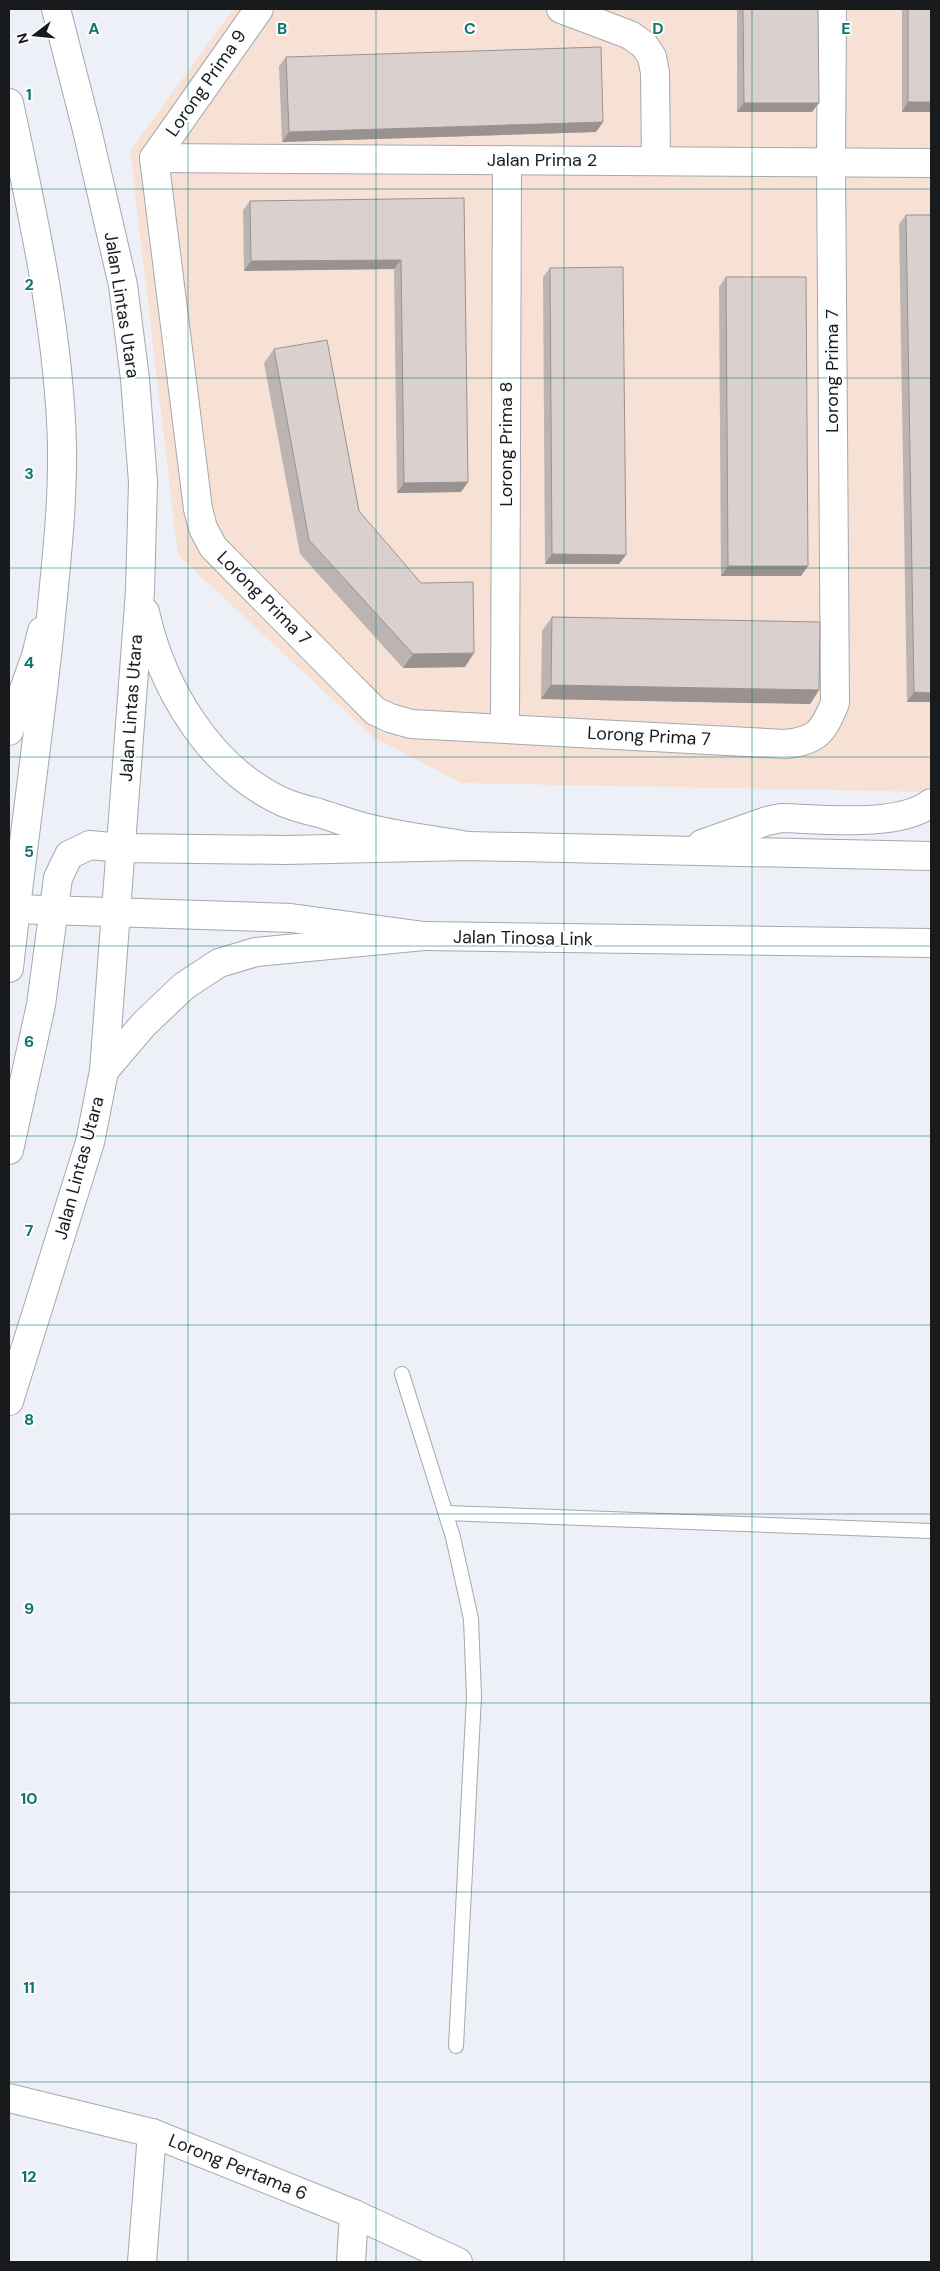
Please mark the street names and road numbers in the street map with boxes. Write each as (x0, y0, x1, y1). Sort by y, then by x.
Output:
street label: Lorong Prima 9 (160, 25, 252, 141)
street label: Jalan Prima 2 (487, 148, 597, 172)
street label: Jalan Lintas Utara (99, 230, 145, 380)
street label: Lorong Prima 7 (820, 309, 844, 433)
street label: Lorong Prima 8 (494, 382, 518, 506)
street label: Lorong Prima 7 (212, 546, 316, 650)
street label: Jalan Lintas Utara (114, 634, 148, 782)
street label: Lorong Prima 7 (587, 721, 711, 751)
street label: Jalan Tinosa Link (453, 925, 593, 951)
street label: Jalan Lintas Utara (48, 1094, 110, 1242)
street label: Lorong Pertama 6 (165, 2128, 311, 2206)

